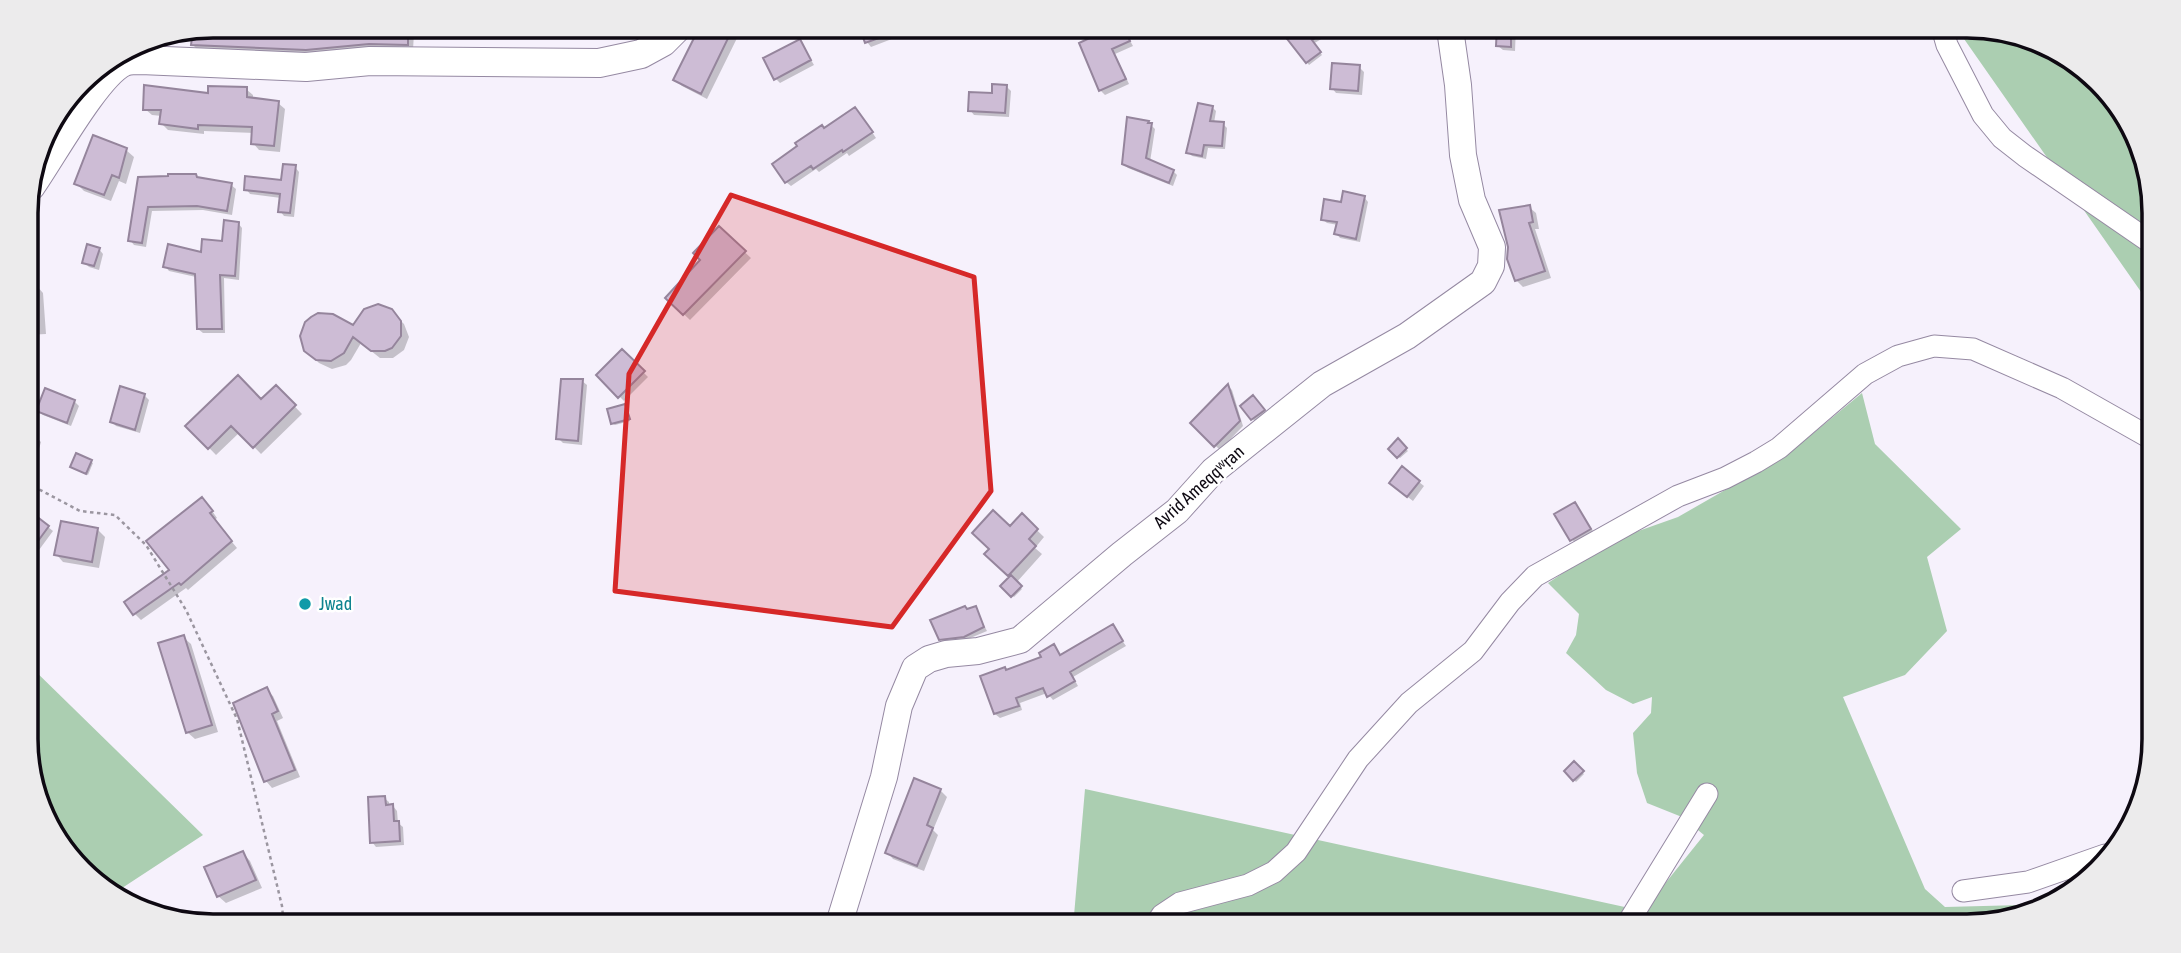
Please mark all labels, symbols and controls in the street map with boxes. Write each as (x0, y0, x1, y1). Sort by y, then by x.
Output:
street label: Avrid Ameqqʷṛan (1149, 441, 1248, 533)
place label: Jwad (319, 593, 352, 614)
marker: Jwad (297, 596, 313, 612)

